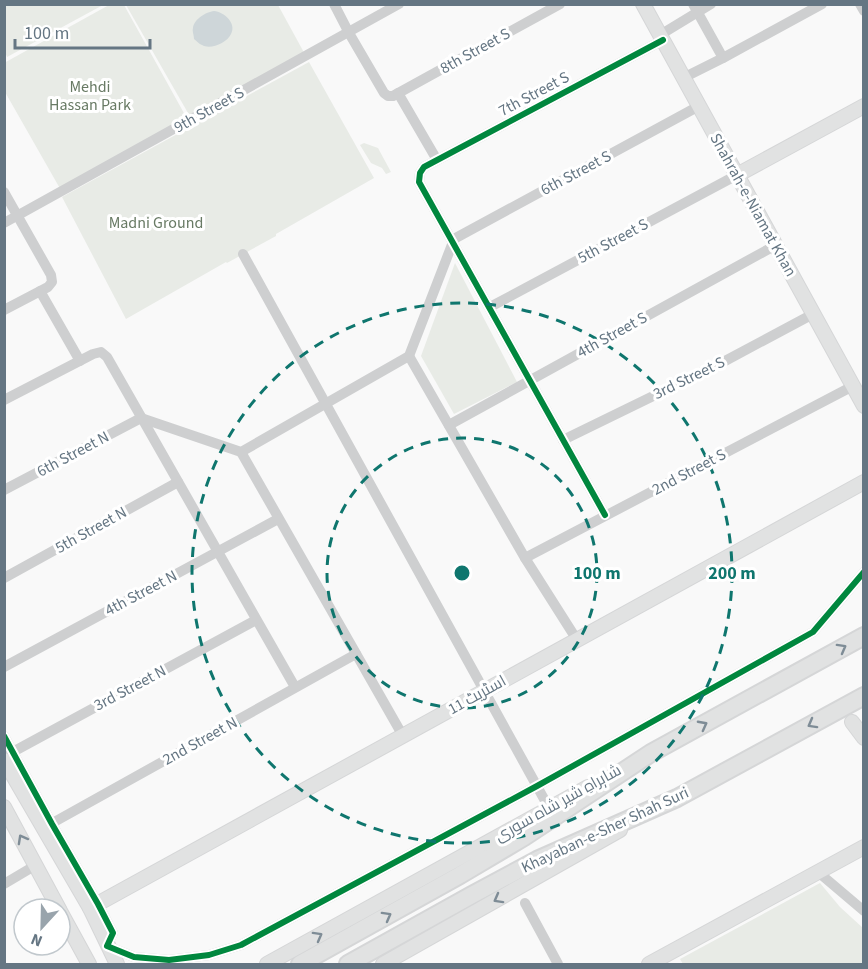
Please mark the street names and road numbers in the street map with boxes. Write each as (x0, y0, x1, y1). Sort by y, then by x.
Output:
street label: 8th Street S (436, 23, 514, 79)
street label: 7th Street S (495, 66, 573, 122)
street label: 9th Street S (170, 82, 248, 138)
street label: Shahrah-e-Niamat Khan (704, 129, 802, 281)
street label: 6th Street S (537, 145, 615, 201)
street label: 5th Street S (574, 213, 652, 269)
street label: 4th Street S (573, 307, 651, 363)
street label: 3rd Street S (649, 351, 729, 405)
street label: 6th Street N (33, 426, 113, 482)
street label: 2nd Street S (648, 443, 730, 501)
street label: 5th Street N (51, 501, 131, 559)
street label: 4th Street N (101, 565, 181, 621)
street label: 3rd Street N (90, 660, 170, 716)
street label: اسٹریٹ 11 (444, 670, 510, 720)
street label: 2nd Street N (159, 711, 241, 771)
street label: شاہراہِ شیر شاہ سوری (491, 759, 625, 847)
street label: Khayaban-e-Sher Shah Suri (518, 781, 692, 879)

